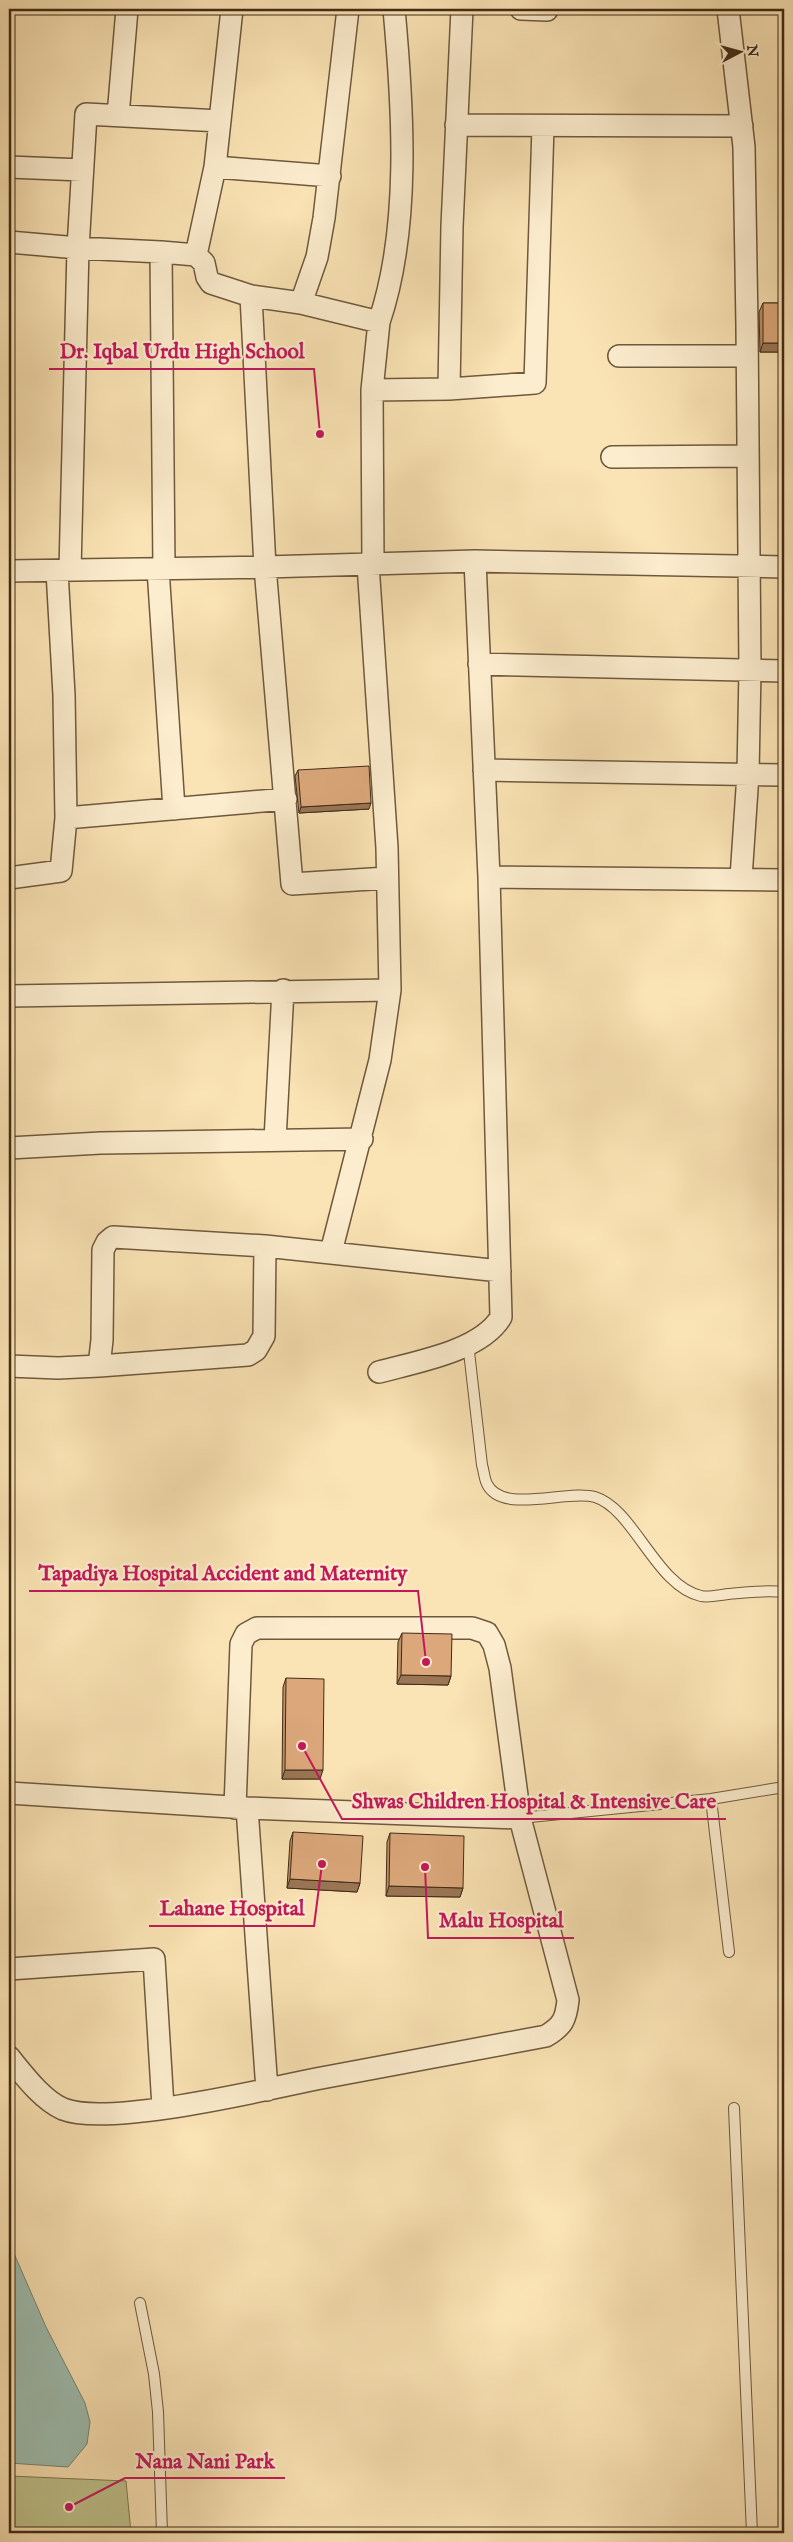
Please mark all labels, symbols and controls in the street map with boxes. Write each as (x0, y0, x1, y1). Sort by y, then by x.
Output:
north arrow (716, 28, 766, 78)
text: N (742, 43, 762, 58)
callout: Dr. Iqbal Urdu High School (49, 333, 314, 369)
text: Dr. Iqbal Urdu High School (59, 339, 306, 366)
callout: Tapadiya Hospital Accident and Maternity (29, 1555, 418, 1591)
text: Tapadiya Hospital Accident and Maternity (38, 1561, 408, 1588)
callout: Shwas Children Hospital & Intensive Care (342, 1783, 726, 1819)
text: Shwas Children Hospital & Intensive Care (352, 1789, 717, 1816)
callout: Lahane Hospital (149, 1890, 314, 1926)
text: Lahane Hospital (160, 1896, 306, 1923)
callout: Malu Hospital (428, 1902, 574, 1938)
text: Malu Hospital (438, 1908, 565, 1935)
callout: Nana Nani Park (125, 2442, 285, 2478)
text: Nana Nani Park (134, 2449, 276, 2476)

